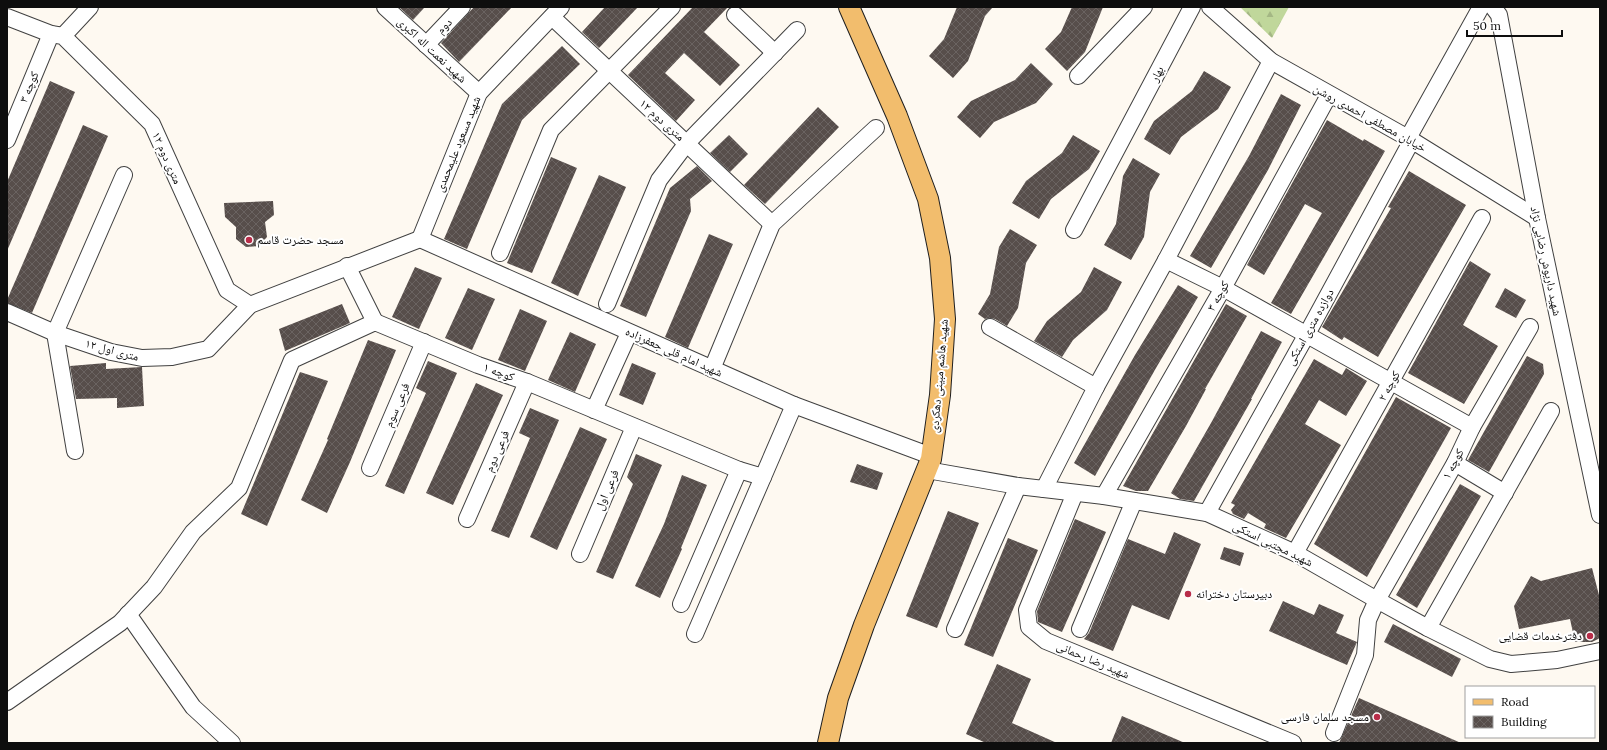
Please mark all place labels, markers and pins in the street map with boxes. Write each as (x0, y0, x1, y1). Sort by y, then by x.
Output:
place label: مسجد حضرت قاسم (257, 232, 344, 248)
marker: مسجد حضرت قاسم (244, 235, 254, 245)
place label: دبیرستان دخترانه (1196, 586, 1272, 601)
marker: دبیرستان دخترانه (1183, 589, 1193, 599)
place label: دفترخدمات قضایی (1499, 628, 1582, 643)
marker: دفترخدمات قضایی (1585, 631, 1595, 641)
place label: مسجد سلمان فارسی (1281, 709, 1369, 724)
marker: مسجد سلمان فارسی (1372, 712, 1382, 722)

